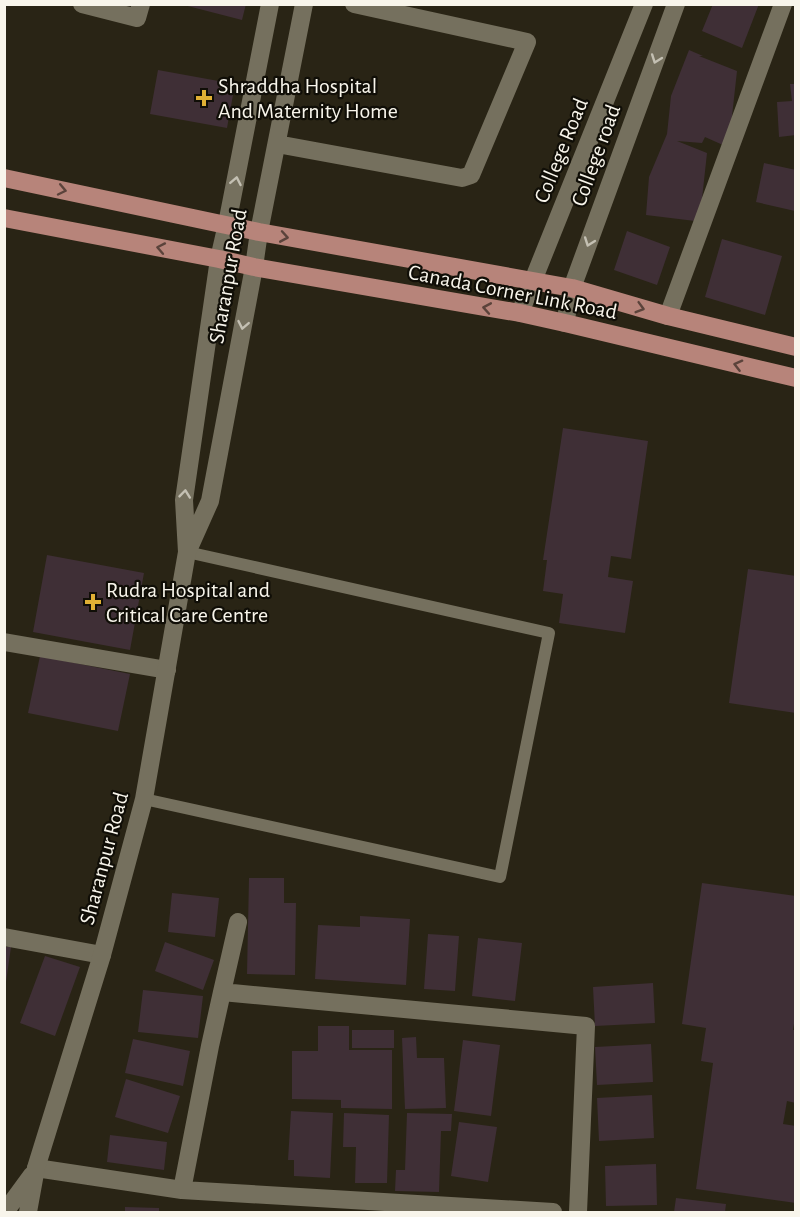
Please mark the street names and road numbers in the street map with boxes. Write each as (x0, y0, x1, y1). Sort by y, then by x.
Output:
street label: College Road (530, 95, 592, 206)
street label: College road (567, 102, 624, 209)
street label: Sharanpur Road (205, 207, 251, 345)
street label: Canada Corner Link Road (407, 261, 619, 323)
street label: Sharanpur Road (76, 790, 132, 927)

